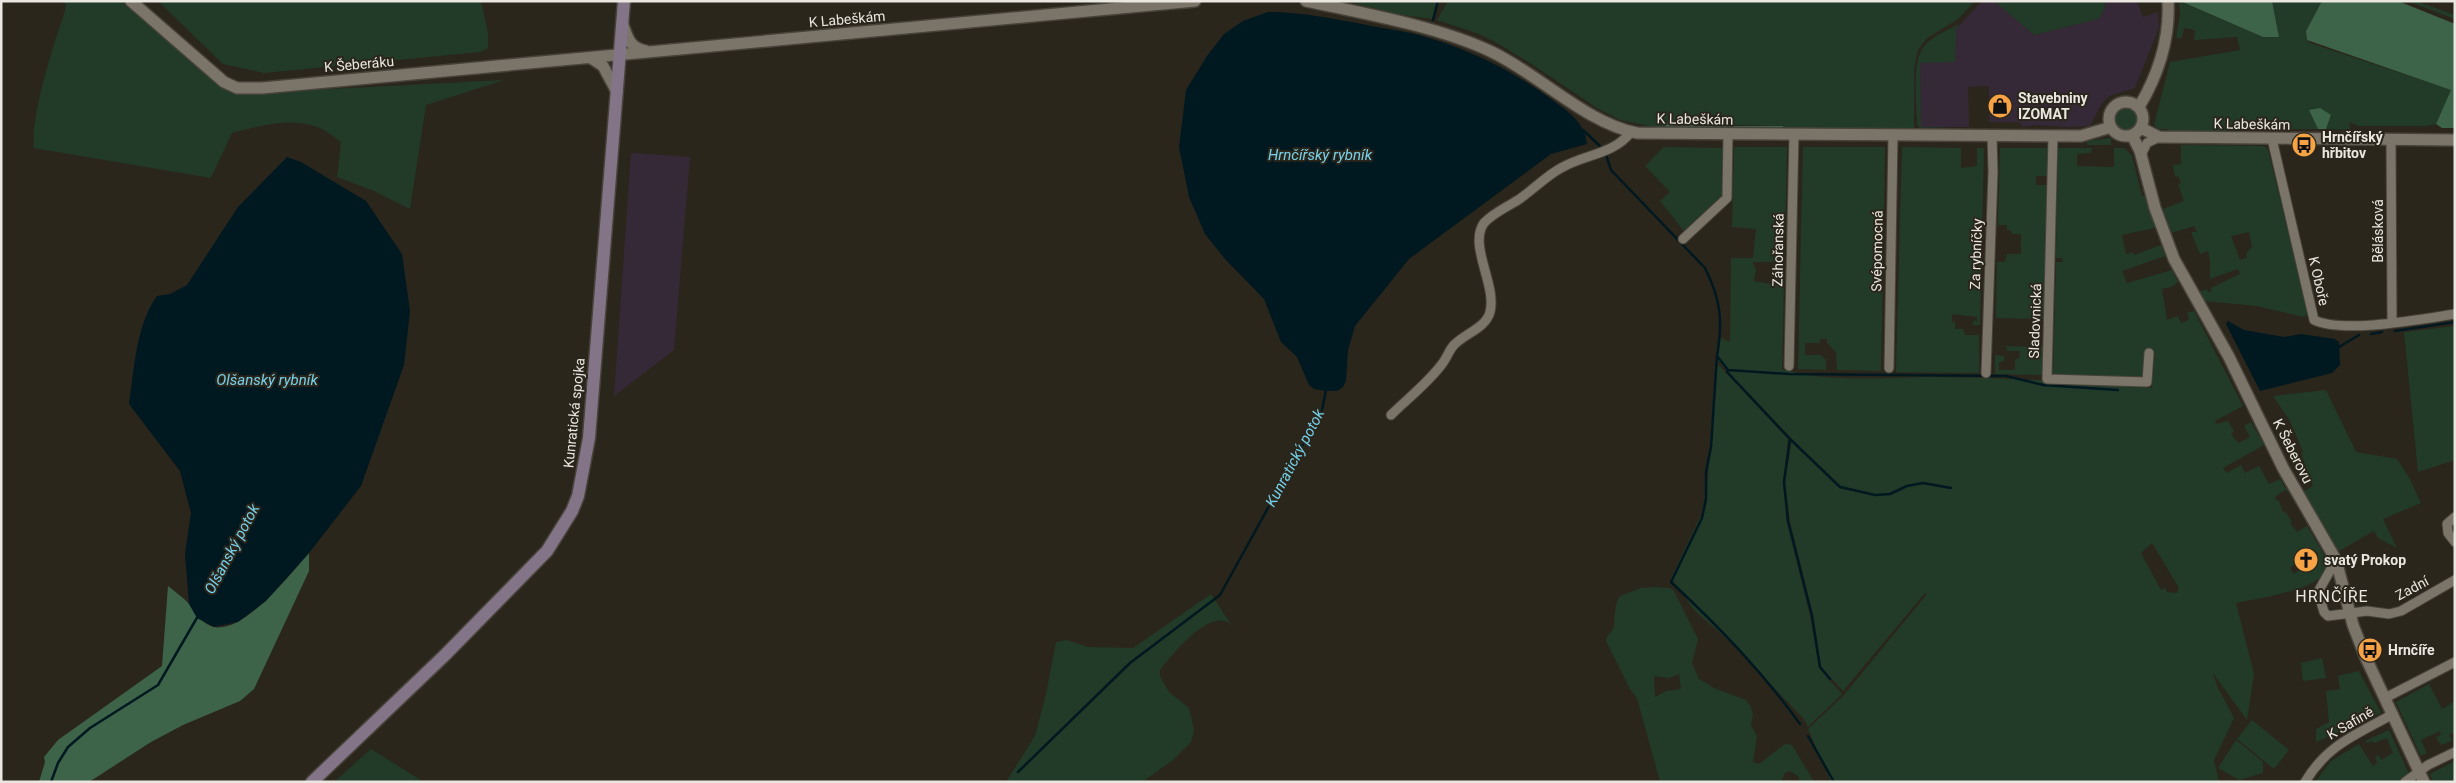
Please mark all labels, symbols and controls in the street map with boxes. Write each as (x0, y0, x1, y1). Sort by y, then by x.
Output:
street label: K Labeškám (808, 8, 886, 30)
street label: K Šeberáku (323, 52, 395, 75)
place label: Stavebniny IZOMAT (2018, 90, 2089, 122)
shop icon: Stavebniny IZOMAT (1987, 93, 2013, 119)
street label: K Labeškám (1656, 110, 1734, 128)
street label: K Labeškám (2213, 115, 2291, 133)
place label: Hrnčířský hřbitov (2322, 129, 2384, 161)
bus stop icon: Hrnčířský hřbitov (2291, 132, 2317, 158)
water label: Hrnčířský rybník (1268, 146, 1373, 164)
street label: Bělásková (2370, 199, 2386, 263)
street label: Svépomocná (1868, 210, 1886, 292)
street label: Záhořanská (1769, 213, 1787, 287)
street label: Za rybníčky (1967, 218, 1985, 290)
street label: K Oboře (2306, 255, 2332, 307)
street label: Sladovnická (2026, 283, 2044, 359)
street label: Kunratická spojka (560, 357, 588, 469)
water label: Olšanský rybník (216, 371, 318, 389)
water label: Kunratický potok (1262, 405, 1329, 510)
street label: K Šeberovu (2270, 416, 2317, 486)
water label: Olšanský potok (201, 500, 264, 597)
church icon: svatý Prokop (2293, 547, 2319, 573)
place label: svatý Prokop (2324, 552, 2406, 568)
street label: Zadní (2393, 572, 2432, 603)
district label: HRNČÍŘE (2295, 586, 2369, 606)
bus stop icon: Hrnčíře (2357, 637, 2383, 663)
place label: Hrnčíře (2388, 642, 2435, 658)
street label: K Safině (2324, 703, 2376, 743)

